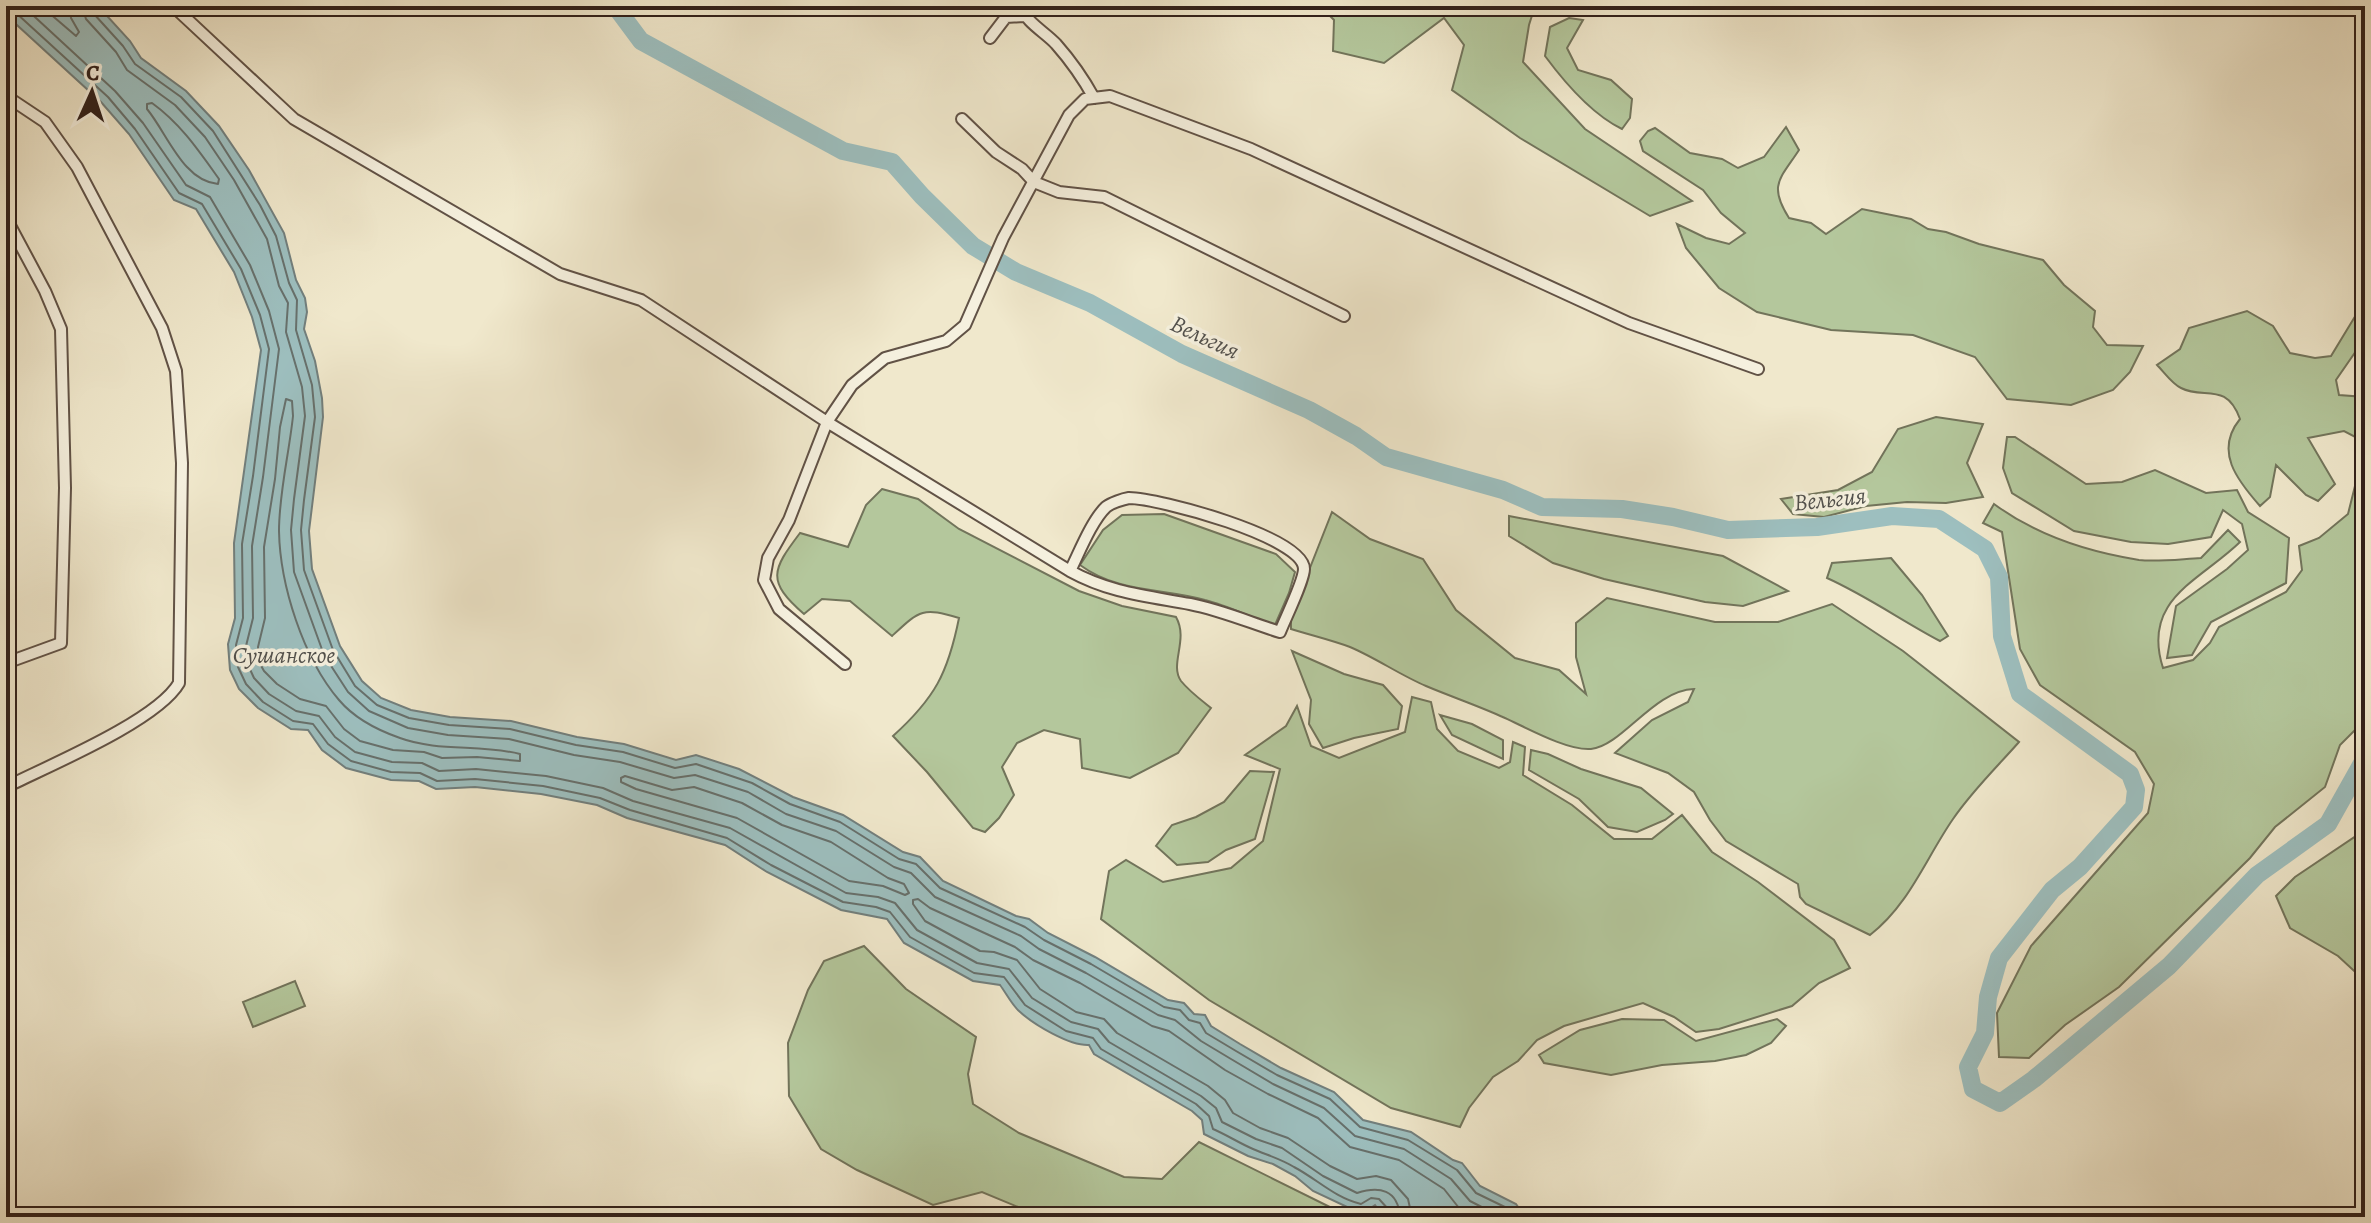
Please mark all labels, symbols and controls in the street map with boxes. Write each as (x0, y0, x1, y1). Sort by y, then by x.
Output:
north arrow (52, 52, 132, 132)
text: С (85, 58, 101, 88)
water label: Вельгия (1165, 307, 1245, 367)
water label: Вельгия (1792, 479, 1868, 519)
water label: Сушанское (233, 639, 336, 671)

